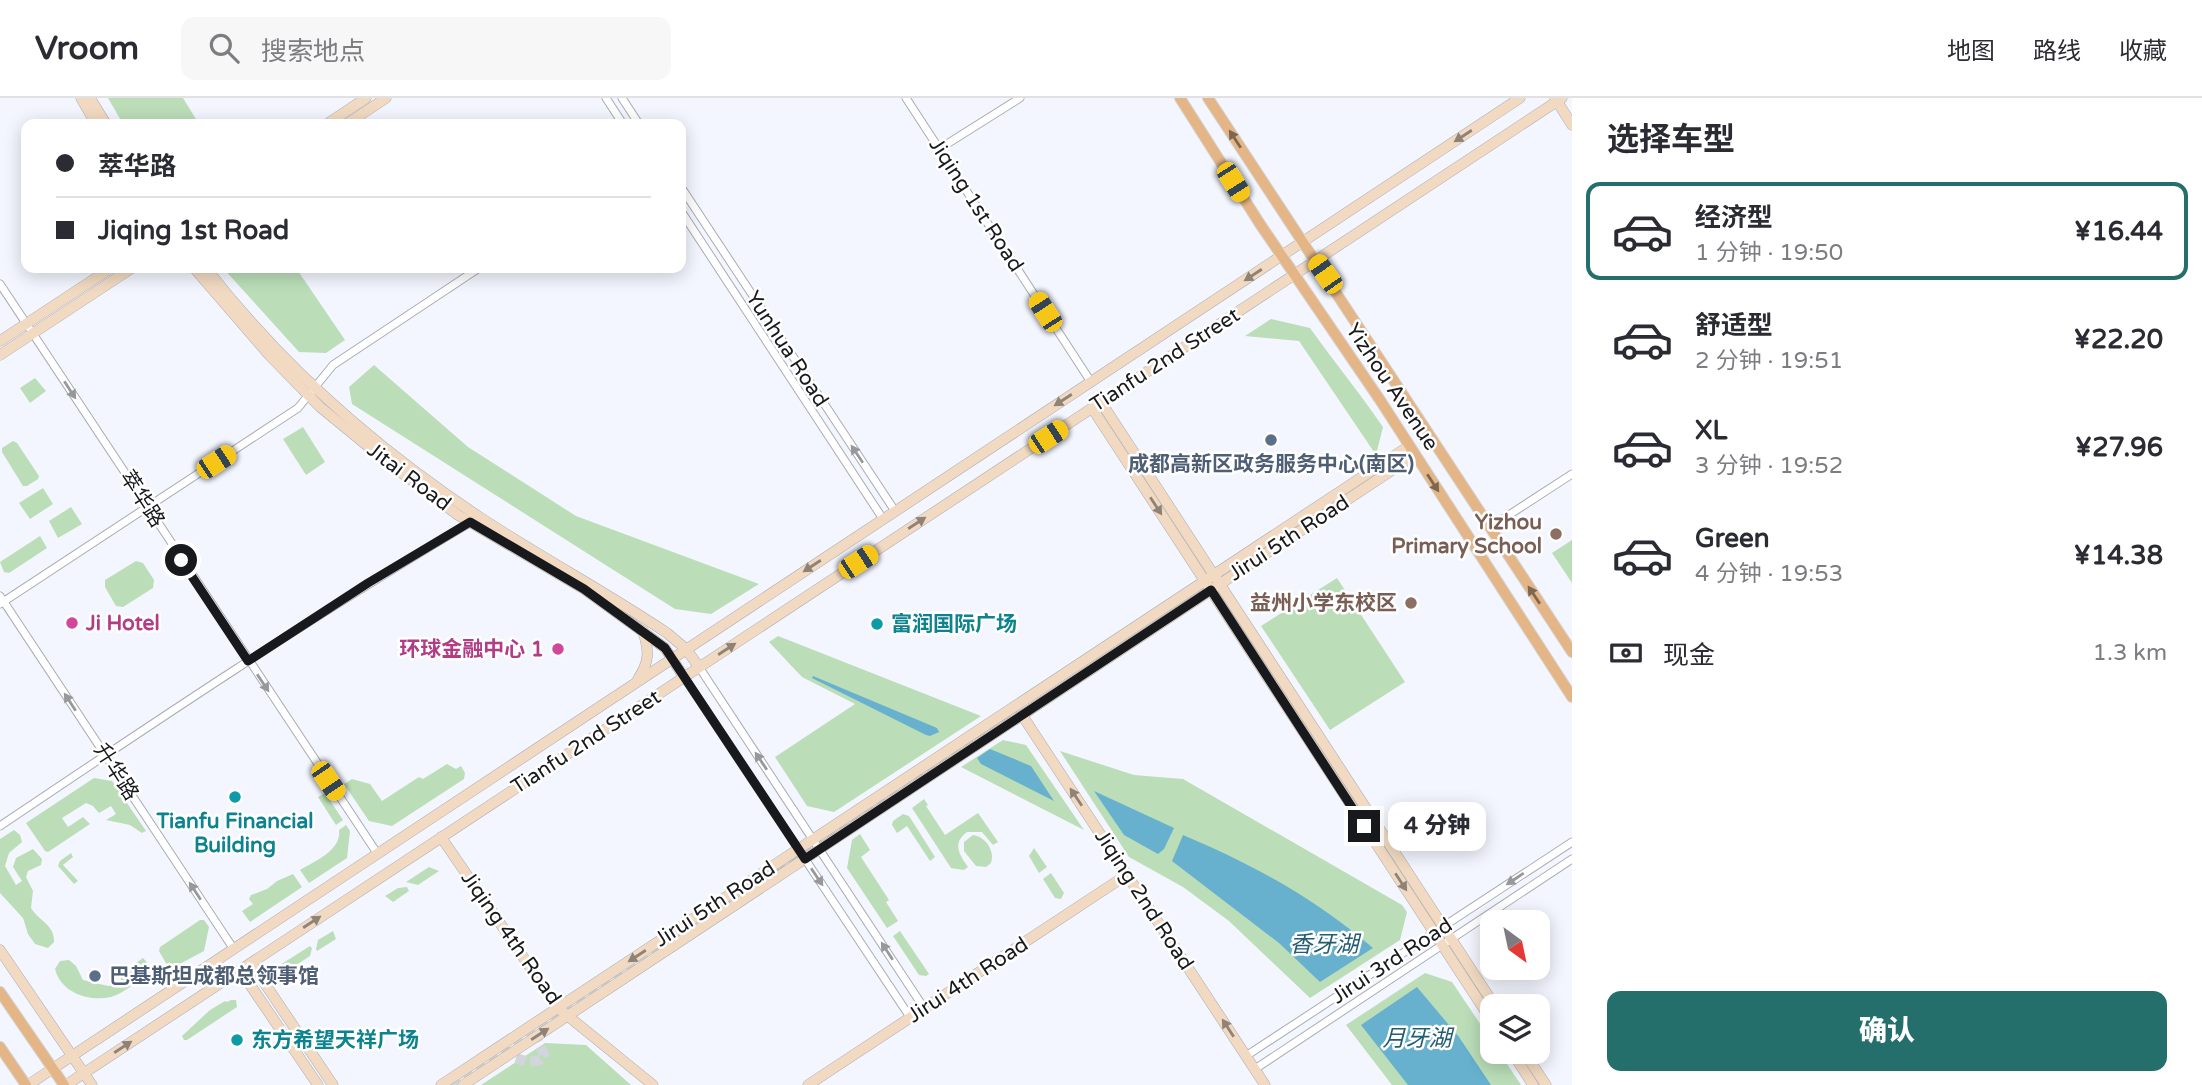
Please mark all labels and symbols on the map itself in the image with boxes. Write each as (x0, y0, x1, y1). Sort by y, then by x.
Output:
one-way arrow (1228, 129, 1241, 148)
one-way arrow (1453, 129, 1473, 142)
street label: Jiqing 1st Road (923, 133, 1029, 277)
car (1213, 159, 1254, 205)
car (1305, 251, 1346, 297)
one-way arrow (1243, 268, 1263, 281)
street label: Yunhua Road (740, 286, 834, 412)
car (1025, 289, 1066, 335)
street label: Tianfu 2nd Street (1086, 302, 1244, 418)
street label: Yizhou Avenue (1340, 319, 1444, 455)
one-way arrow (64, 381, 77, 400)
one-way arrow (1054, 393, 1072, 407)
car (1025, 417, 1072, 457)
marker: 成都高新区政务服务中心(南区) (1263, 432, 1279, 448)
street label: Jitai Road (362, 437, 456, 517)
car (193, 442, 240, 482)
one-way arrow (851, 445, 864, 464)
place label: 成都高新区政务服务中心(南区) (1128, 452, 1414, 477)
street label: 萃华路 (114, 466, 170, 532)
one-way arrow (1426, 473, 1439, 492)
street label: Jirui 5th Road (1224, 490, 1354, 586)
one-way arrow (1149, 497, 1162, 516)
place label: Yizhou Primary School (1391, 510, 1542, 559)
one-way arrow (908, 517, 927, 530)
marker: Yizhou Primary School (1548, 526, 1564, 542)
car (835, 542, 882, 582)
route start (165, 544, 197, 576)
one-way arrow (803, 559, 821, 573)
one-way arrow (1527, 586, 1541, 604)
place label: 益州小学东校区 (1250, 591, 1397, 616)
marker: 益州小学东校区 (1403, 595, 1419, 611)
place label: Ji Hotel (85, 611, 160, 636)
place label: 富润国际广场 (891, 612, 1017, 637)
marker: Ji Hotel (64, 615, 80, 631)
marker: 富润国际广场 (869, 616, 885, 632)
place label: 环球金融中心 1 (399, 637, 544, 662)
marker: 环球金融中心 1 (550, 641, 566, 657)
one-way arrow (718, 642, 737, 655)
one-way arrow (256, 673, 269, 693)
street label: Tianfu 2nd Street (507, 684, 665, 800)
one-way arrow (64, 692, 77, 711)
street label: 升华路 (88, 739, 144, 805)
one-way arrow (755, 752, 768, 771)
car (308, 758, 349, 804)
one-way arrow (1069, 788, 1083, 806)
marker: Tianfu Financial Building (227, 789, 243, 805)
callout: 4 分钟 (1388, 802, 1486, 850)
place label: Tianfu Financial Building (156, 809, 314, 858)
route end (1348, 810, 1380, 842)
street label: Jiqing 2nd Road (1089, 825, 1199, 975)
street label: Jirui 5th Road (650, 856, 780, 952)
street label: Jiqing 4th Road (456, 866, 566, 1010)
one-way arrow (810, 868, 824, 886)
one-way arrow (1394, 872, 1407, 891)
one-way arrow (1506, 872, 1524, 886)
one-way arrow (189, 882, 202, 901)
north arrow (1480, 910, 1550, 980)
street label: Jirui 3rd Road (1327, 913, 1457, 1009)
one-way arrow (303, 916, 322, 929)
water label: 香牙湖 (1290, 931, 1362, 959)
street label: Jirui 4th Road (903, 932, 1033, 1028)
one-way arrow (880, 942, 893, 961)
one-way arrow (627, 949, 646, 962)
place label: 巴基斯坦成都总领事馆 (109, 964, 319, 989)
marker: 巴基斯坦成都总领事馆 (87, 968, 103, 984)
one-way arrow (1221, 1019, 1235, 1037)
water label: 月牙湖 (1383, 1025, 1455, 1053)
one-way arrow (531, 1027, 549, 1041)
place label: 东方希望天祥广场 (251, 1028, 419, 1053)
marker: 东方希望天祥广场 (229, 1032, 245, 1048)
one-way arrow (113, 1041, 132, 1054)

